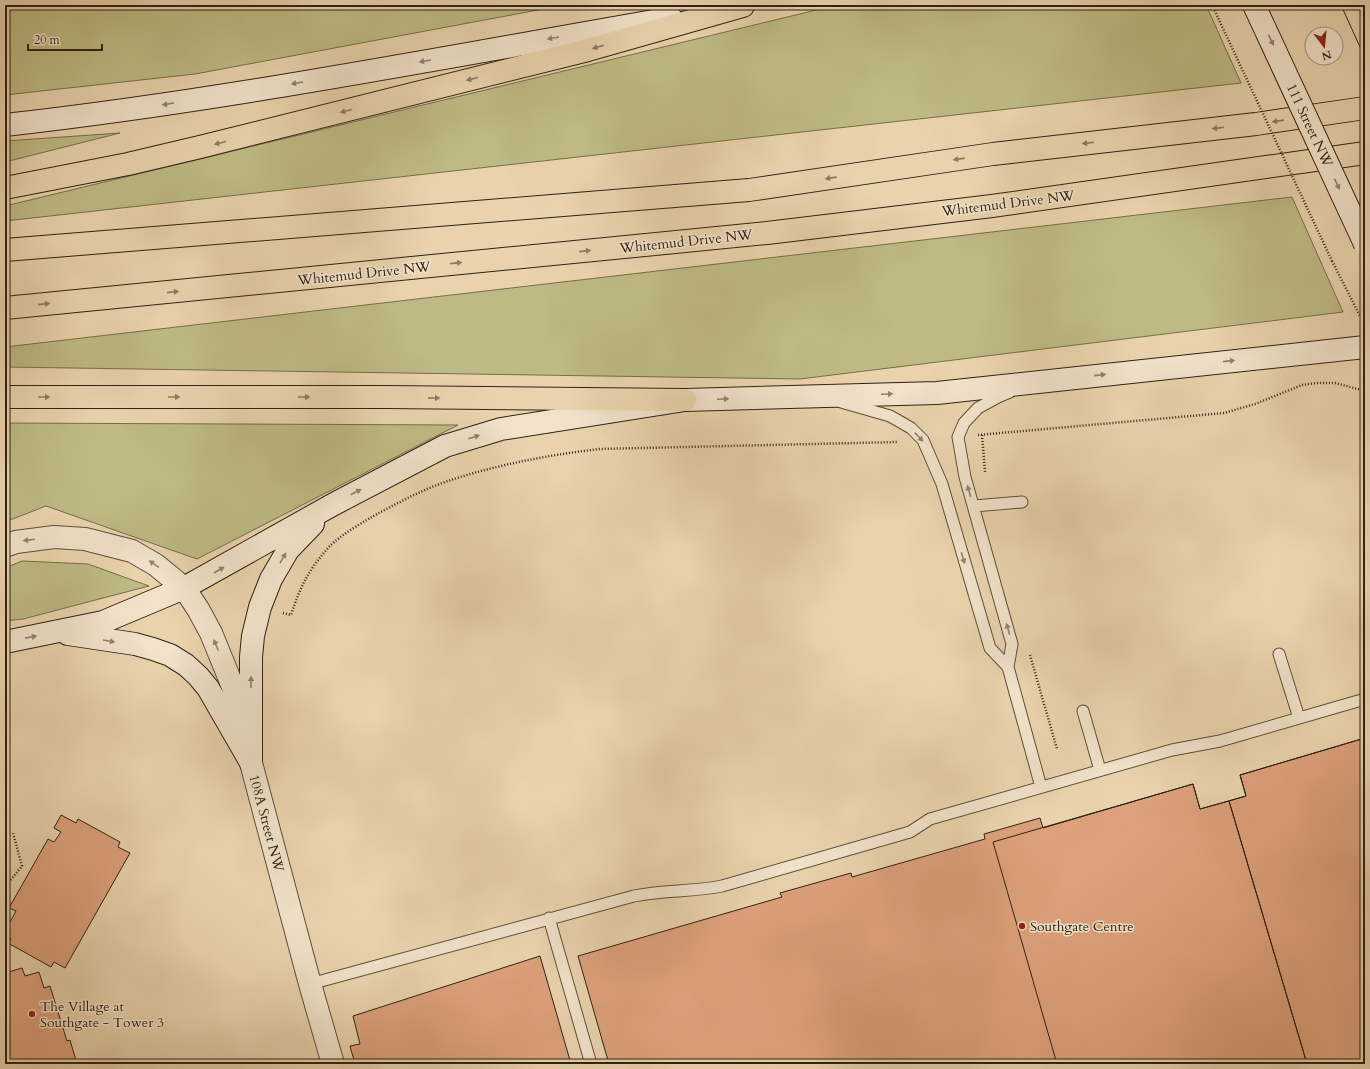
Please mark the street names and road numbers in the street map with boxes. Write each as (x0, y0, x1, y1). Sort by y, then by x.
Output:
street label: 111 Street NW (1282, 80, 1337, 171)
street label: Whitemud Drive NW (940, 186, 1076, 221)
street label: Whitemud Drive NW (618, 225, 754, 258)
street label: Whitemud Drive NW (296, 257, 432, 290)
street label: 108A Street NW (244, 772, 289, 874)

